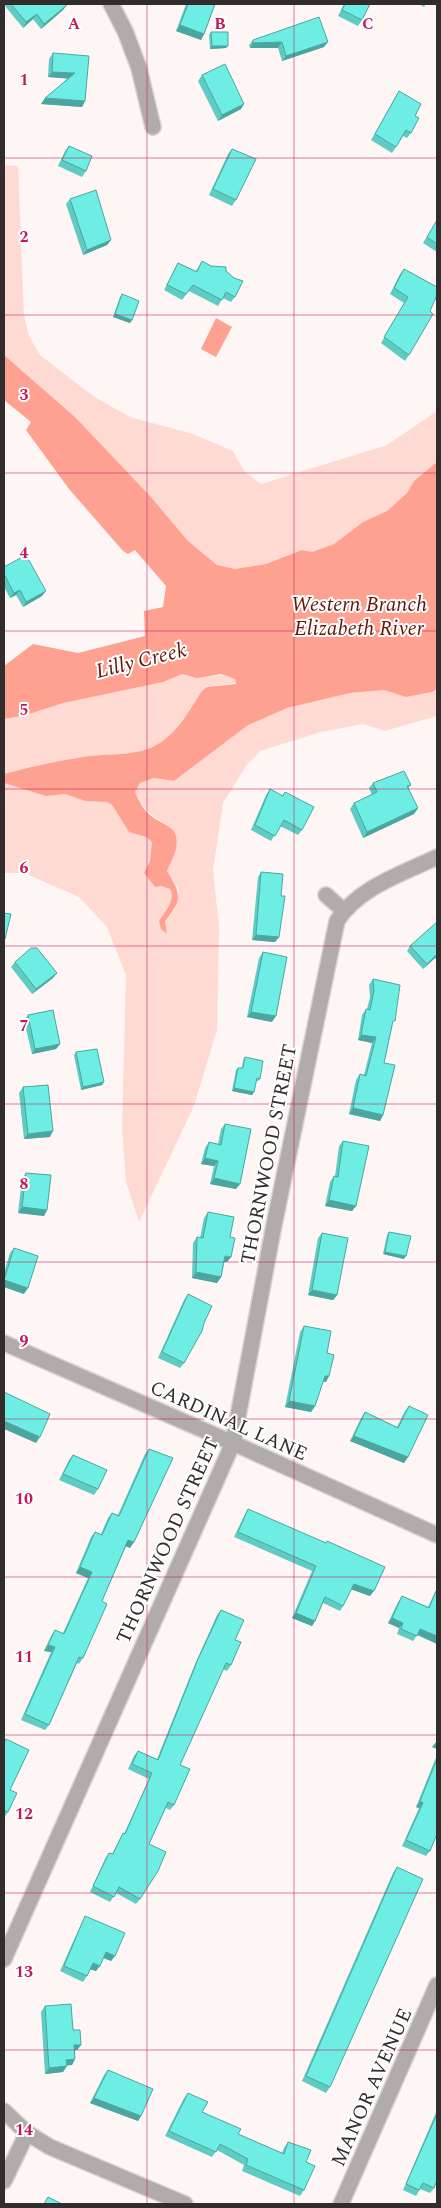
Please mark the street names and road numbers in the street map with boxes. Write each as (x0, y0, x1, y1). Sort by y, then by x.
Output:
street label: THORNWOOD STREET (233, 1041, 305, 1267)
street label: CARDINAL LANE (145, 1373, 312, 1469)
street label: THORNWOOD STREET (109, 1432, 227, 1649)
street label: MANOR AVENUE (324, 2003, 420, 2171)

